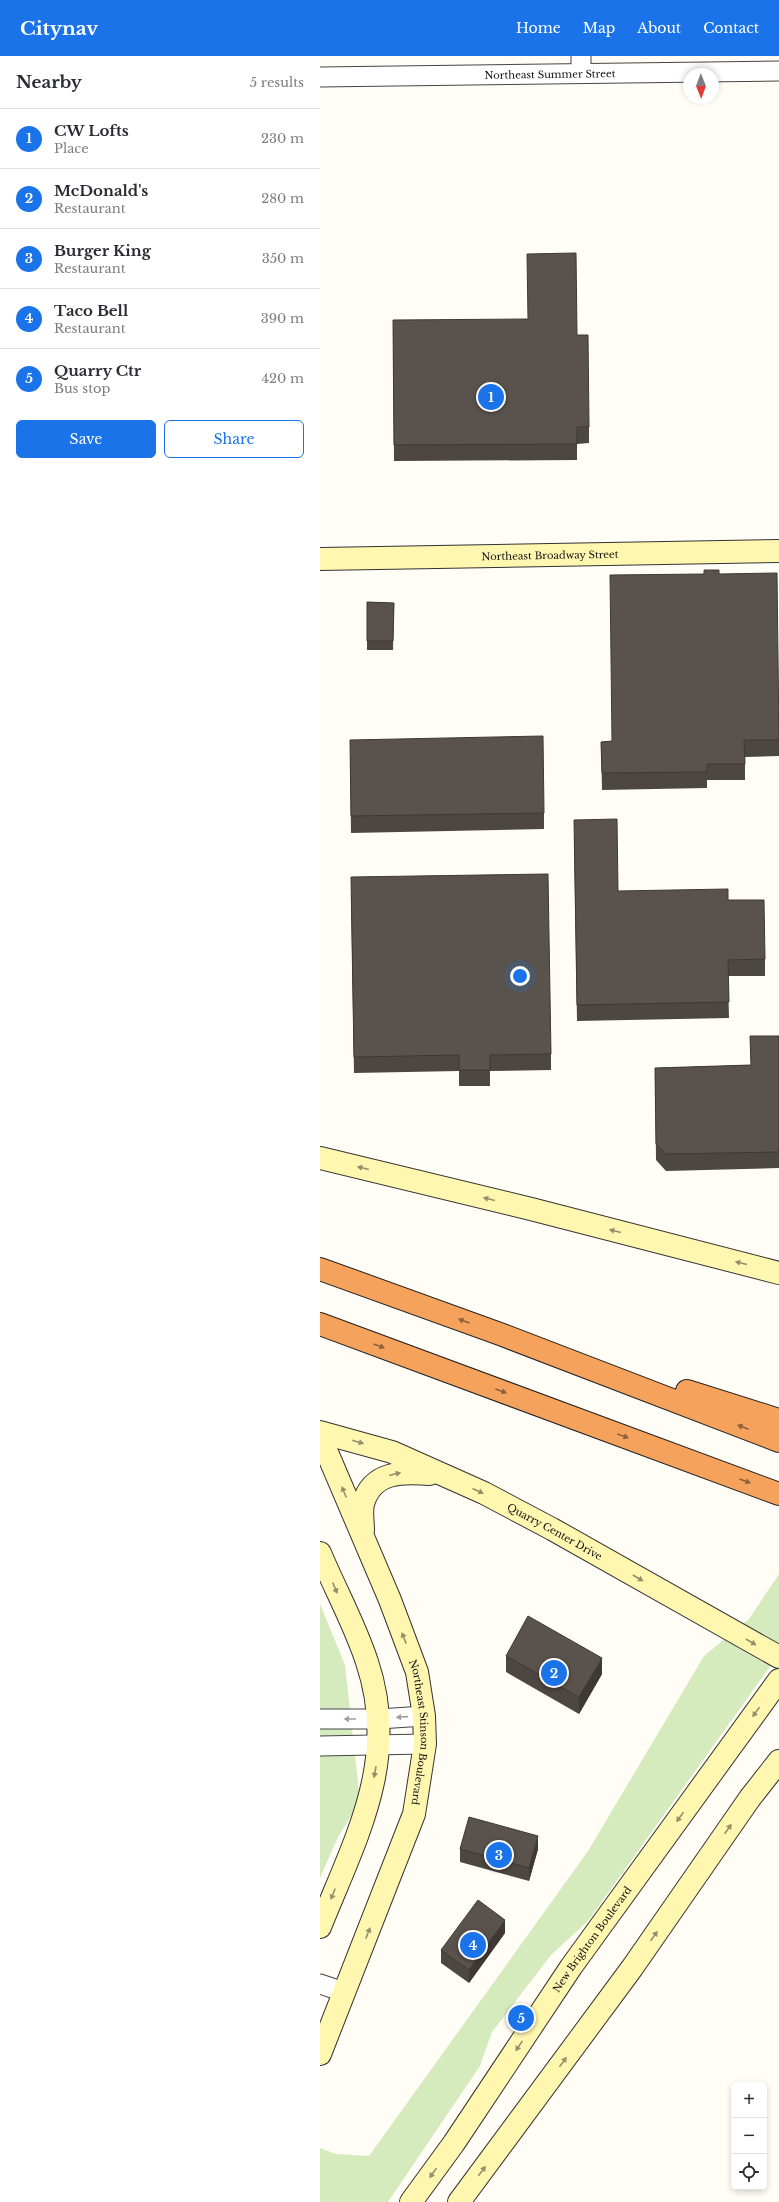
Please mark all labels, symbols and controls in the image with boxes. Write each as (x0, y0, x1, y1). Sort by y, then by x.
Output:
text: Citynav (20, 17, 98, 40)
text: Home (516, 19, 561, 37)
text: Map (583, 19, 615, 37)
text: About (637, 19, 681, 37)
text: Contact (703, 19, 759, 37)
street label: Northeast Summer Street (484, 67, 616, 81)
north arrow (683, 68, 719, 104)
text: Nearby (16, 72, 82, 93)
text: 5 results (250, 74, 304, 91)
text: CW Lofts (54, 121, 129, 140)
text: 1 (26, 130, 32, 147)
text: 230 m (261, 130, 304, 147)
text: Place (54, 140, 89, 157)
text: McDonald's (54, 181, 148, 200)
text: 2 (25, 190, 33, 207)
text: 280 m (261, 190, 304, 207)
text: Restaurant (54, 200, 126, 217)
text: Burger King (54, 241, 151, 260)
text: 3 (25, 250, 33, 267)
text: 350 m (262, 250, 304, 267)
text: Restaurant (54, 260, 126, 277)
text: Taco Bell (54, 301, 128, 320)
text: 4 (25, 310, 33, 327)
text: 390 m (261, 310, 304, 327)
text: Restaurant (54, 320, 126, 337)
text: Quarry Ctr (54, 361, 141, 380)
text: 5 (25, 370, 33, 387)
text: 420 m (261, 370, 304, 387)
text: Bus stop (54, 380, 110, 397)
pin: 1 (478, 382, 504, 412)
button: Save (16, 420, 156, 458)
button: Share (164, 420, 304, 458)
street label: Northeast Broadway Street (481, 547, 619, 563)
your location (510, 966, 530, 986)
one-way arrow (357, 1165, 369, 1171)
one-way arrow (483, 1195, 496, 1201)
one-way arrow (609, 1227, 622, 1233)
one-way arrow (735, 1260, 747, 1266)
one-way arrow (457, 1318, 469, 1324)
one-way arrow (373, 1343, 385, 1349)
one-way arrow (495, 1388, 507, 1394)
one-way arrow (736, 1423, 748, 1429)
one-way arrow (617, 1434, 629, 1440)
one-way arrow (351, 1440, 364, 1446)
one-way arrow (389, 1471, 401, 1477)
one-way arrow (739, 1479, 751, 1485)
one-way arrow (341, 1486, 347, 1497)
one-way arrow (472, 1487, 484, 1494)
street label: Quarry Center Drive (505, 1500, 605, 1563)
one-way arrow (632, 1574, 644, 1581)
one-way arrow (333, 1583, 339, 1595)
one-way arrow (401, 1631, 407, 1643)
one-way arrow (745, 1638, 757, 1645)
street label: Northeast Stinson Boulevard (406, 1658, 432, 1806)
pin: 2 (541, 1658, 567, 1688)
one-way arrow (752, 1706, 760, 1717)
one-way arrow (396, 1714, 408, 1721)
one-way arrow (343, 1716, 356, 1722)
one-way arrow (372, 1766, 378, 1778)
one-way arrow (676, 1812, 684, 1822)
one-way arrow (724, 1823, 732, 1834)
pin: 3 (486, 1840, 512, 1870)
street label: New Brighton Boulevard (550, 1883, 634, 1995)
one-way arrow (329, 1889, 335, 1901)
one-way arrow (365, 1927, 371, 1939)
pin: 4 (460, 1930, 486, 1960)
one-way arrow (650, 1930, 658, 1941)
pin: 5 (508, 2003, 534, 2033)
one-way arrow (515, 2041, 523, 2051)
one-way arrow (559, 2056, 567, 2067)
map controls (731, 2082, 767, 2190)
button: + (731, 2082, 767, 2118)
button: − (731, 2118, 767, 2154)
button: locate (731, 2154, 767, 2190)
one-way arrow (478, 2165, 486, 2176)
one-way arrow (428, 2167, 437, 2178)

